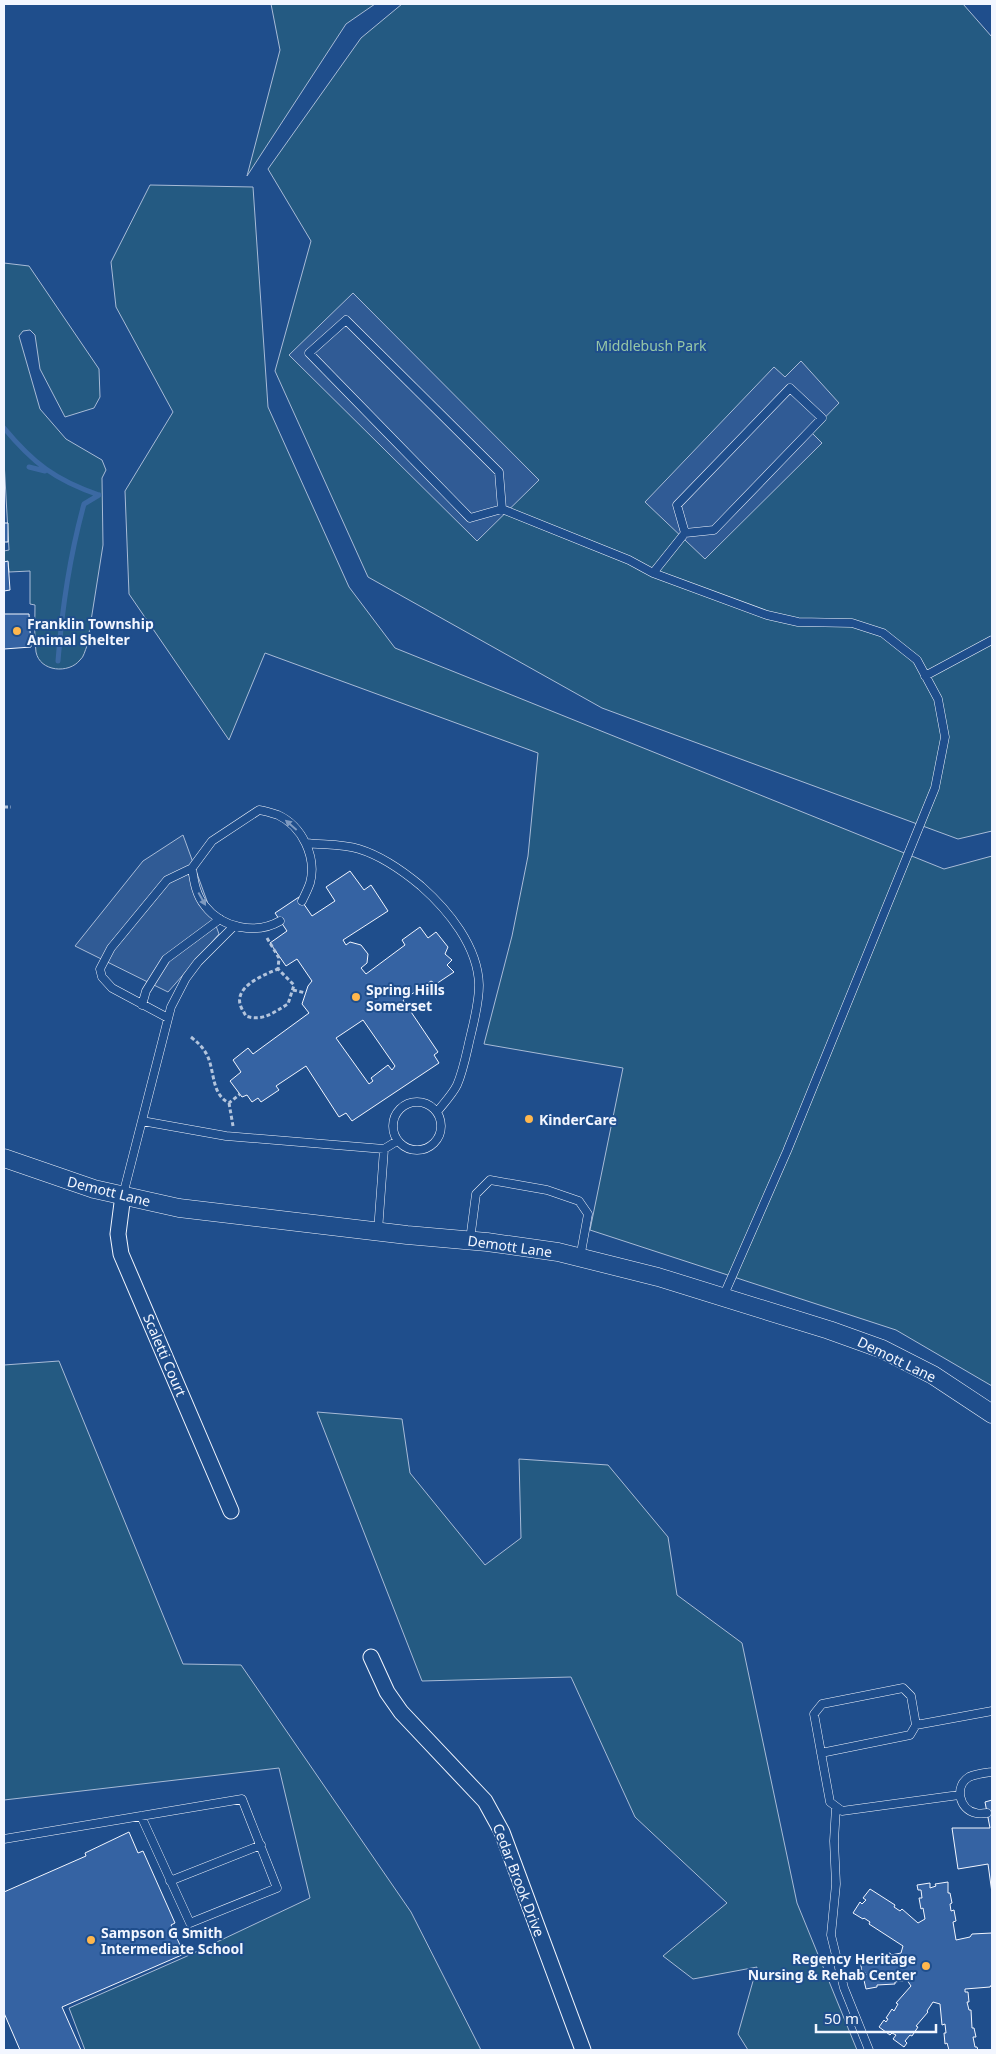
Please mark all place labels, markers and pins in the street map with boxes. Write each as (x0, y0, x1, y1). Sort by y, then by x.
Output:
place label: Franklin Township Animal Shelter (27, 614, 154, 649)
marker: Franklin Township Animal Shelter (11, 625, 23, 637)
place label: Spring Hills Somerset (366, 980, 445, 1015)
marker: Spring Hills Somerset (350, 991, 362, 1003)
place label: KinderCare (539, 1110, 617, 1129)
marker: KinderCare (523, 1113, 535, 1125)
place label: Sampson G Smith Intermediate School (101, 1923, 243, 1958)
marker: Sampson G Smith Intermediate School (85, 1934, 97, 1946)
place label: Regency Heritage Nursing & Rehab Center (748, 1949, 917, 1984)
marker: Regency Heritage Nursing & Rehab Center (920, 1960, 932, 1972)

